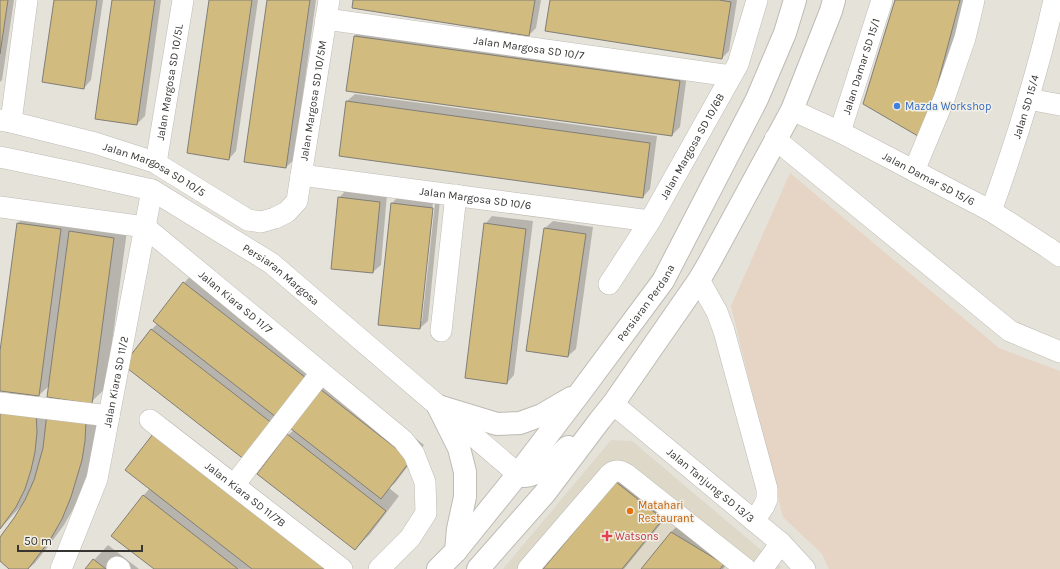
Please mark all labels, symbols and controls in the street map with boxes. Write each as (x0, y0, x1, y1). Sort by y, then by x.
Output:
street label: Jalan Damar SD 15/1 (840, 17, 883, 116)
street label: Jalan Margosa SD 10/5L (154, 22, 186, 141)
street label: Jalan Margosa SD 10/7 (473, 34, 585, 62)
street label: Jalan Margosa SD 10/5M (298, 39, 329, 162)
street label: Jalan SD 15/4 (1010, 73, 1042, 140)
street label: Jalan Margosa SD 10/6B (658, 91, 727, 202)
place label: Mazda Workshop (905, 100, 991, 113)
marker: Mazda Workshop (892, 101, 902, 111)
street label: Jalan Margosa SD 10/5 (101, 140, 208, 199)
street label: Jalan Damar SD 15/6 (880, 149, 977, 208)
street label: Jalan Margosa SD 10/6 (419, 185, 532, 212)
street label: Persiaran Margosa (240, 241, 322, 308)
street label: Persiaran Perdana (614, 262, 677, 344)
street label: Jalan Kiara SD 11/7 (196, 268, 275, 336)
street label: Jalan Kiara SD 11/2 (101, 335, 131, 428)
street label: Jalan Tanjung SD 13/3 (664, 445, 757, 525)
street label: Jalan Kiara SD 11/7B (202, 459, 288, 530)
place label: Matahari Restaurant (638, 499, 694, 525)
marker: Matahari Restaurant (625, 506, 635, 516)
scale bar (18, 527, 142, 553)
place label: Watsons (615, 530, 659, 543)
marker: Watsons (602, 531, 612, 541)
text: 50 m (24, 534, 52, 548)

